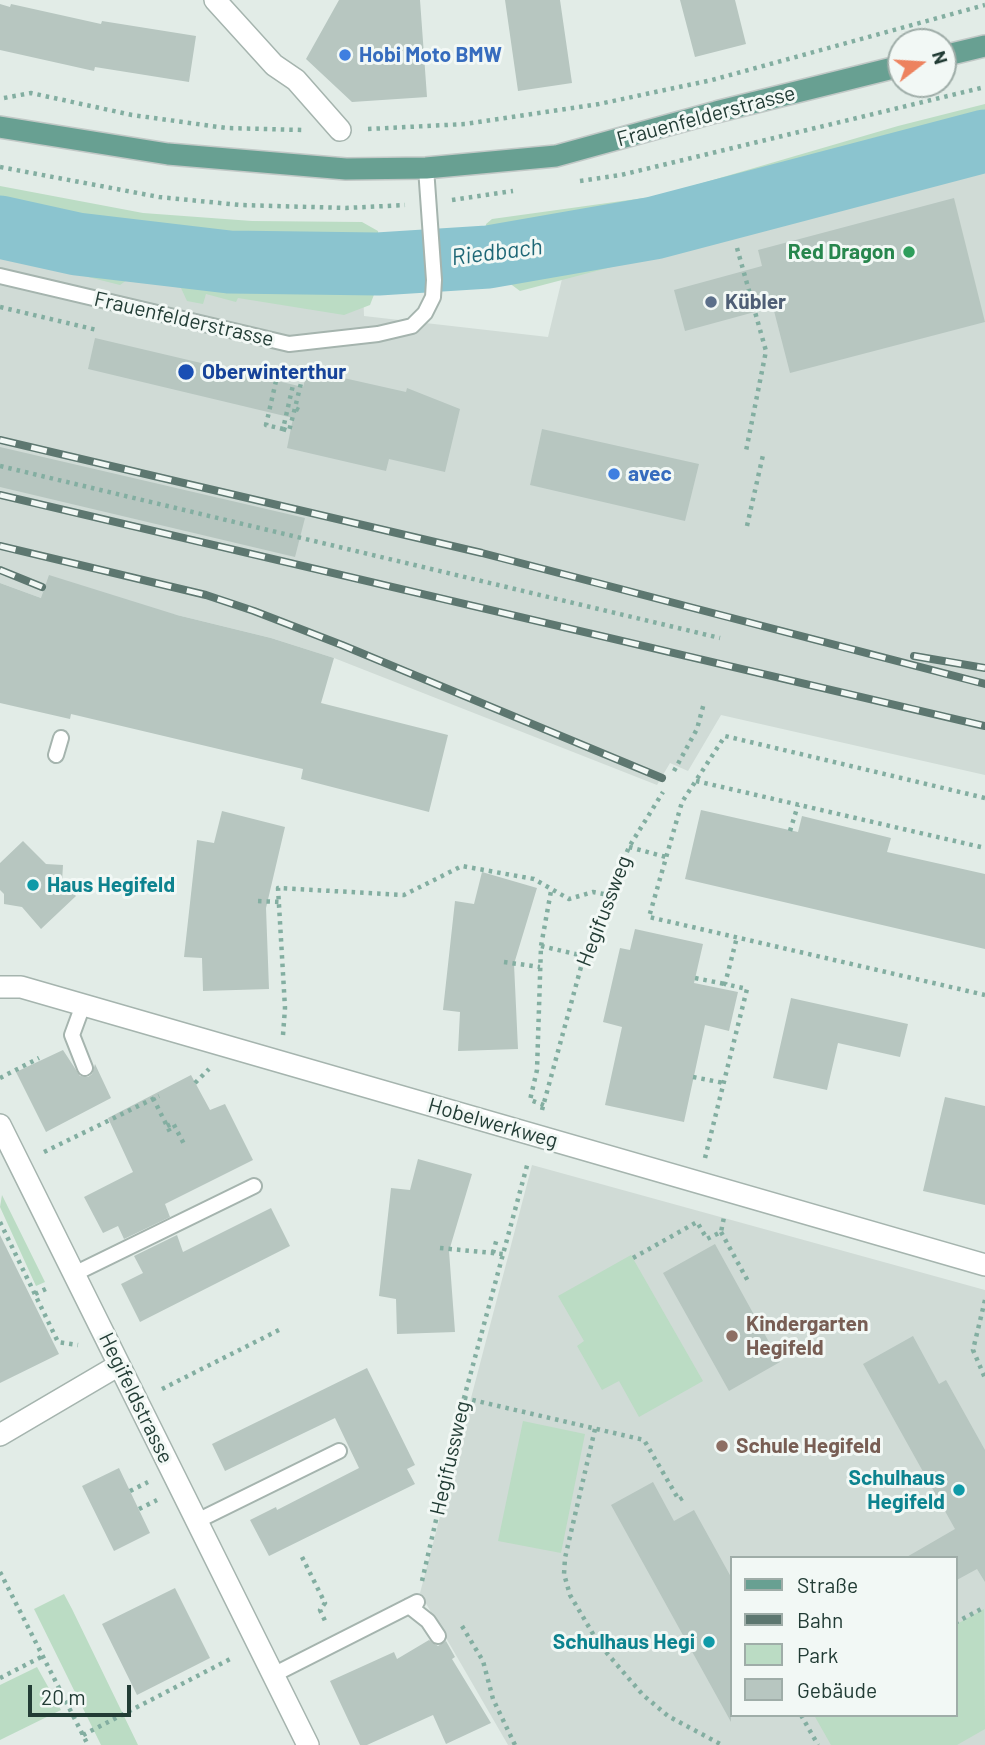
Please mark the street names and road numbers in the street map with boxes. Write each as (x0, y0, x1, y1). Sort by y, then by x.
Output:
street label: Frauenfelderstrasse (614, 80, 798, 152)
street label: Frauenfelderstrasse (92, 286, 276, 352)
street label: Hegifussweg (571, 852, 637, 970)
street label: Hobelwerkweg (425, 1092, 561, 1154)
street label: Hegifeldstrasse (93, 1328, 179, 1468)
street label: Hegifussweg (425, 1398, 475, 1518)

